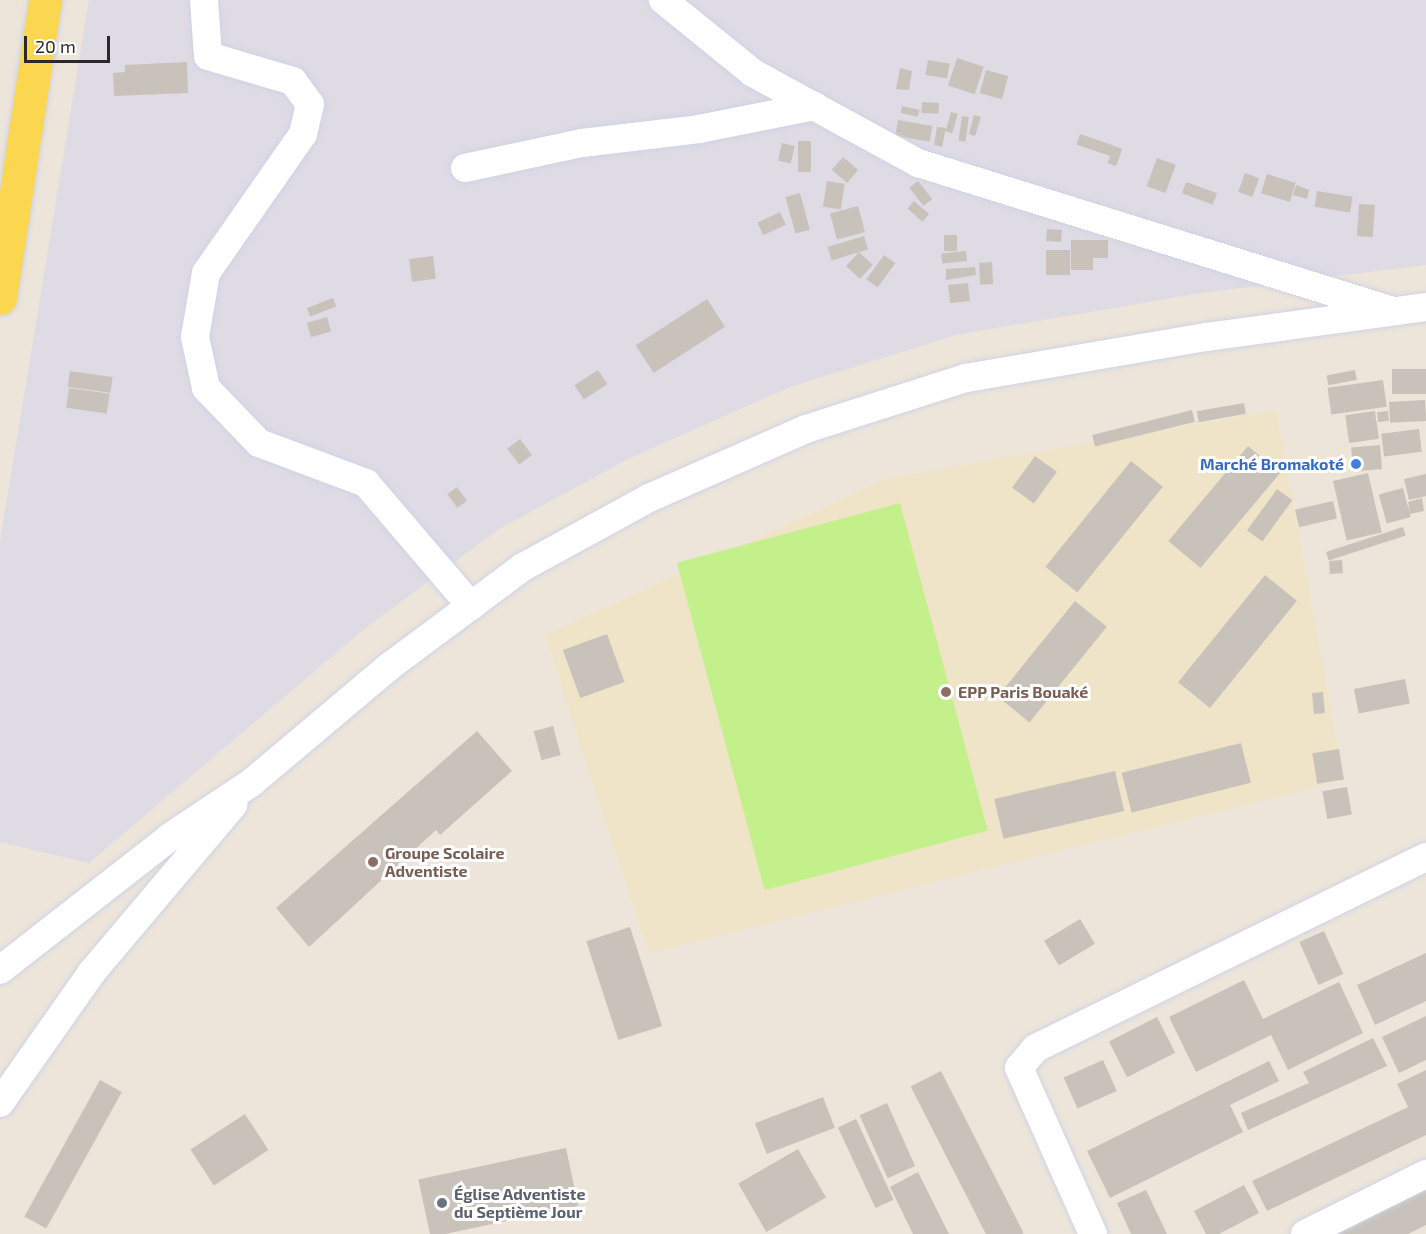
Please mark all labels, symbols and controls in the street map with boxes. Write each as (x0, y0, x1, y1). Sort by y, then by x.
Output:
scale bar (27, 24, 112, 62)
text: 20 m (35, 35, 76, 57)
place label: Marché Bromakoté (1200, 454, 1344, 474)
marker: Marché Bromakoté (1349, 457, 1363, 471)
place label: EPP Paris Bouaké (958, 682, 1089, 702)
marker: EPP Paris Bouaké (939, 685, 953, 699)
place label: Groupe Scolaire Adventiste (385, 843, 504, 881)
marker: Groupe Scolaire Adventiste (366, 855, 380, 869)
place label: Église Adventiste du Septième Jour (454, 1184, 586, 1222)
marker: Église Adventiste du Septième Jour (435, 1196, 449, 1210)

